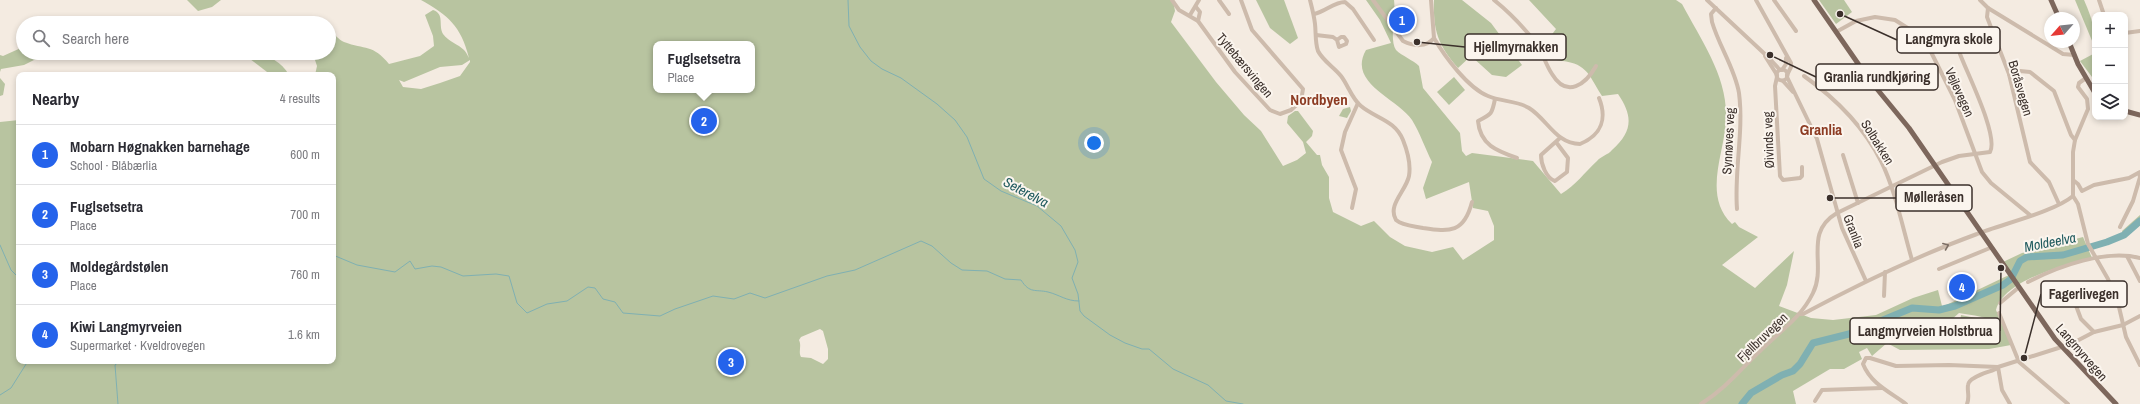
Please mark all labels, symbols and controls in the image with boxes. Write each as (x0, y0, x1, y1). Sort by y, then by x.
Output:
pin: 1 (1389, 5, 1415, 35)
north arrow (2044, 12, 2080, 48)
map controls (2092, 12, 2128, 120)
button: + (2092, 12, 2128, 48)
search box (16, 16, 336, 60)
icon: search (30, 27, 52, 49)
callout: Langmyra skole (1897, 27, 2000, 53)
text: Search here (62, 28, 129, 49)
street label: Tyttebærsvingen (1213, 29, 1277, 101)
text: Langmyra skole (1905, 30, 1993, 48)
callout: Hjellmyrnakken (1465, 34, 1566, 60)
text: Hjellmyrnakken (1474, 38, 1558, 56)
popup (653, 41, 755, 93)
text: Fuglsetsetra (667, 48, 741, 69)
button: − (2092, 48, 2128, 84)
street label: Boråsvegen (2005, 58, 2037, 118)
callout: Granlia rundkjøring (1816, 64, 1938, 90)
street label: Vejlevegen (1941, 65, 1978, 120)
text: Granlia rundkjøring (1824, 68, 1930, 86)
text: Place (667, 69, 694, 86)
button: layers (2092, 84, 2128, 120)
text: Nearby (32, 87, 79, 110)
district label: Nordbyen (1290, 89, 1348, 110)
text: 4 results (280, 90, 320, 107)
pin: 2 (691, 106, 717, 136)
street label: Synnøves veg (1718, 107, 1739, 175)
street label: Øivinds veg (1759, 111, 1778, 169)
street label: Solbakken (1857, 117, 1898, 168)
district label: Granlia (1800, 119, 1842, 140)
your location (1084, 133, 1104, 153)
text: Mobarn Høgnakken barnehage (70, 136, 250, 157)
text: 1 (42, 146, 48, 163)
text: 600 m (290, 146, 320, 163)
text: School · Blåbærlia (70, 157, 157, 174)
water label: Seterelva (1000, 173, 1052, 211)
callout: Mølleråsen (1896, 185, 1972, 211)
text: Mølleråsen (1904, 188, 1964, 206)
text: Fuglsetsetra (70, 196, 143, 217)
text: 2 (42, 206, 48, 223)
text: 700 m (290, 206, 320, 223)
street label: Granlia (1839, 212, 1868, 251)
text: Place (70, 217, 97, 234)
water label: Moldeelva (2023, 228, 2077, 256)
one-way arrow (1943, 243, 1950, 251)
text: Moldegårdstølen (70, 256, 168, 277)
text: 3 (42, 266, 48, 283)
text: 760 m (290, 266, 320, 283)
pin: 4 (1949, 272, 1975, 302)
text: Place (70, 277, 97, 294)
callout: Fagerlivegen (2041, 281, 2127, 307)
text: Fagerlivegen (2049, 285, 2119, 303)
street label: Fjellbruvegen (1733, 309, 1791, 366)
text: Kiwi Langmyrveien (70, 316, 182, 337)
callout: Langmyrveien Holstbrua (1850, 318, 2000, 344)
street label: Langmyrvegen (2052, 320, 2111, 385)
text: Langmyrveien Holstbrua (1858, 322, 1993, 340)
text: 4 (42, 326, 48, 343)
text: 1.6 km (288, 326, 320, 343)
text: Supermarket · Kveldrovegen (70, 337, 205, 354)
pin: 3 (718, 347, 744, 377)

